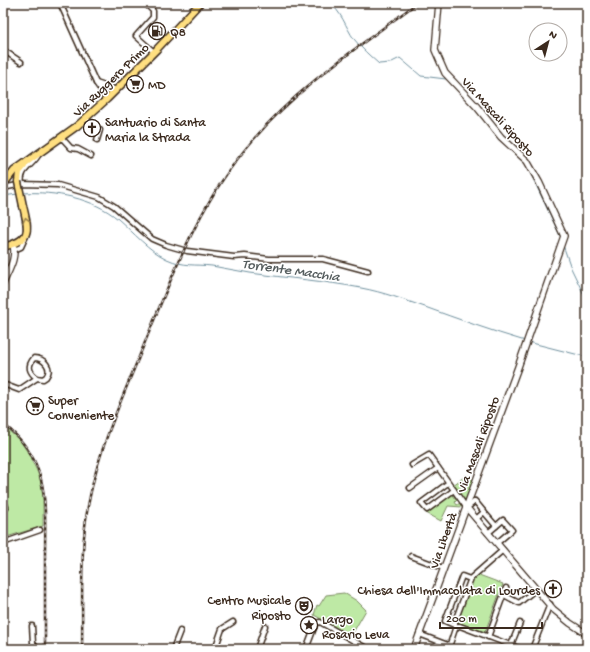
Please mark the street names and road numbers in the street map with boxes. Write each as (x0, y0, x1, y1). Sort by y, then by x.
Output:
street label: Via Ruggero Primo (70, 41, 153, 122)
street label: Via Mascali Riposto (457, 74, 537, 161)
street label: Via Mascali Riposto (455, 394, 504, 496)
street label: Via Libertà (427, 510, 462, 572)

